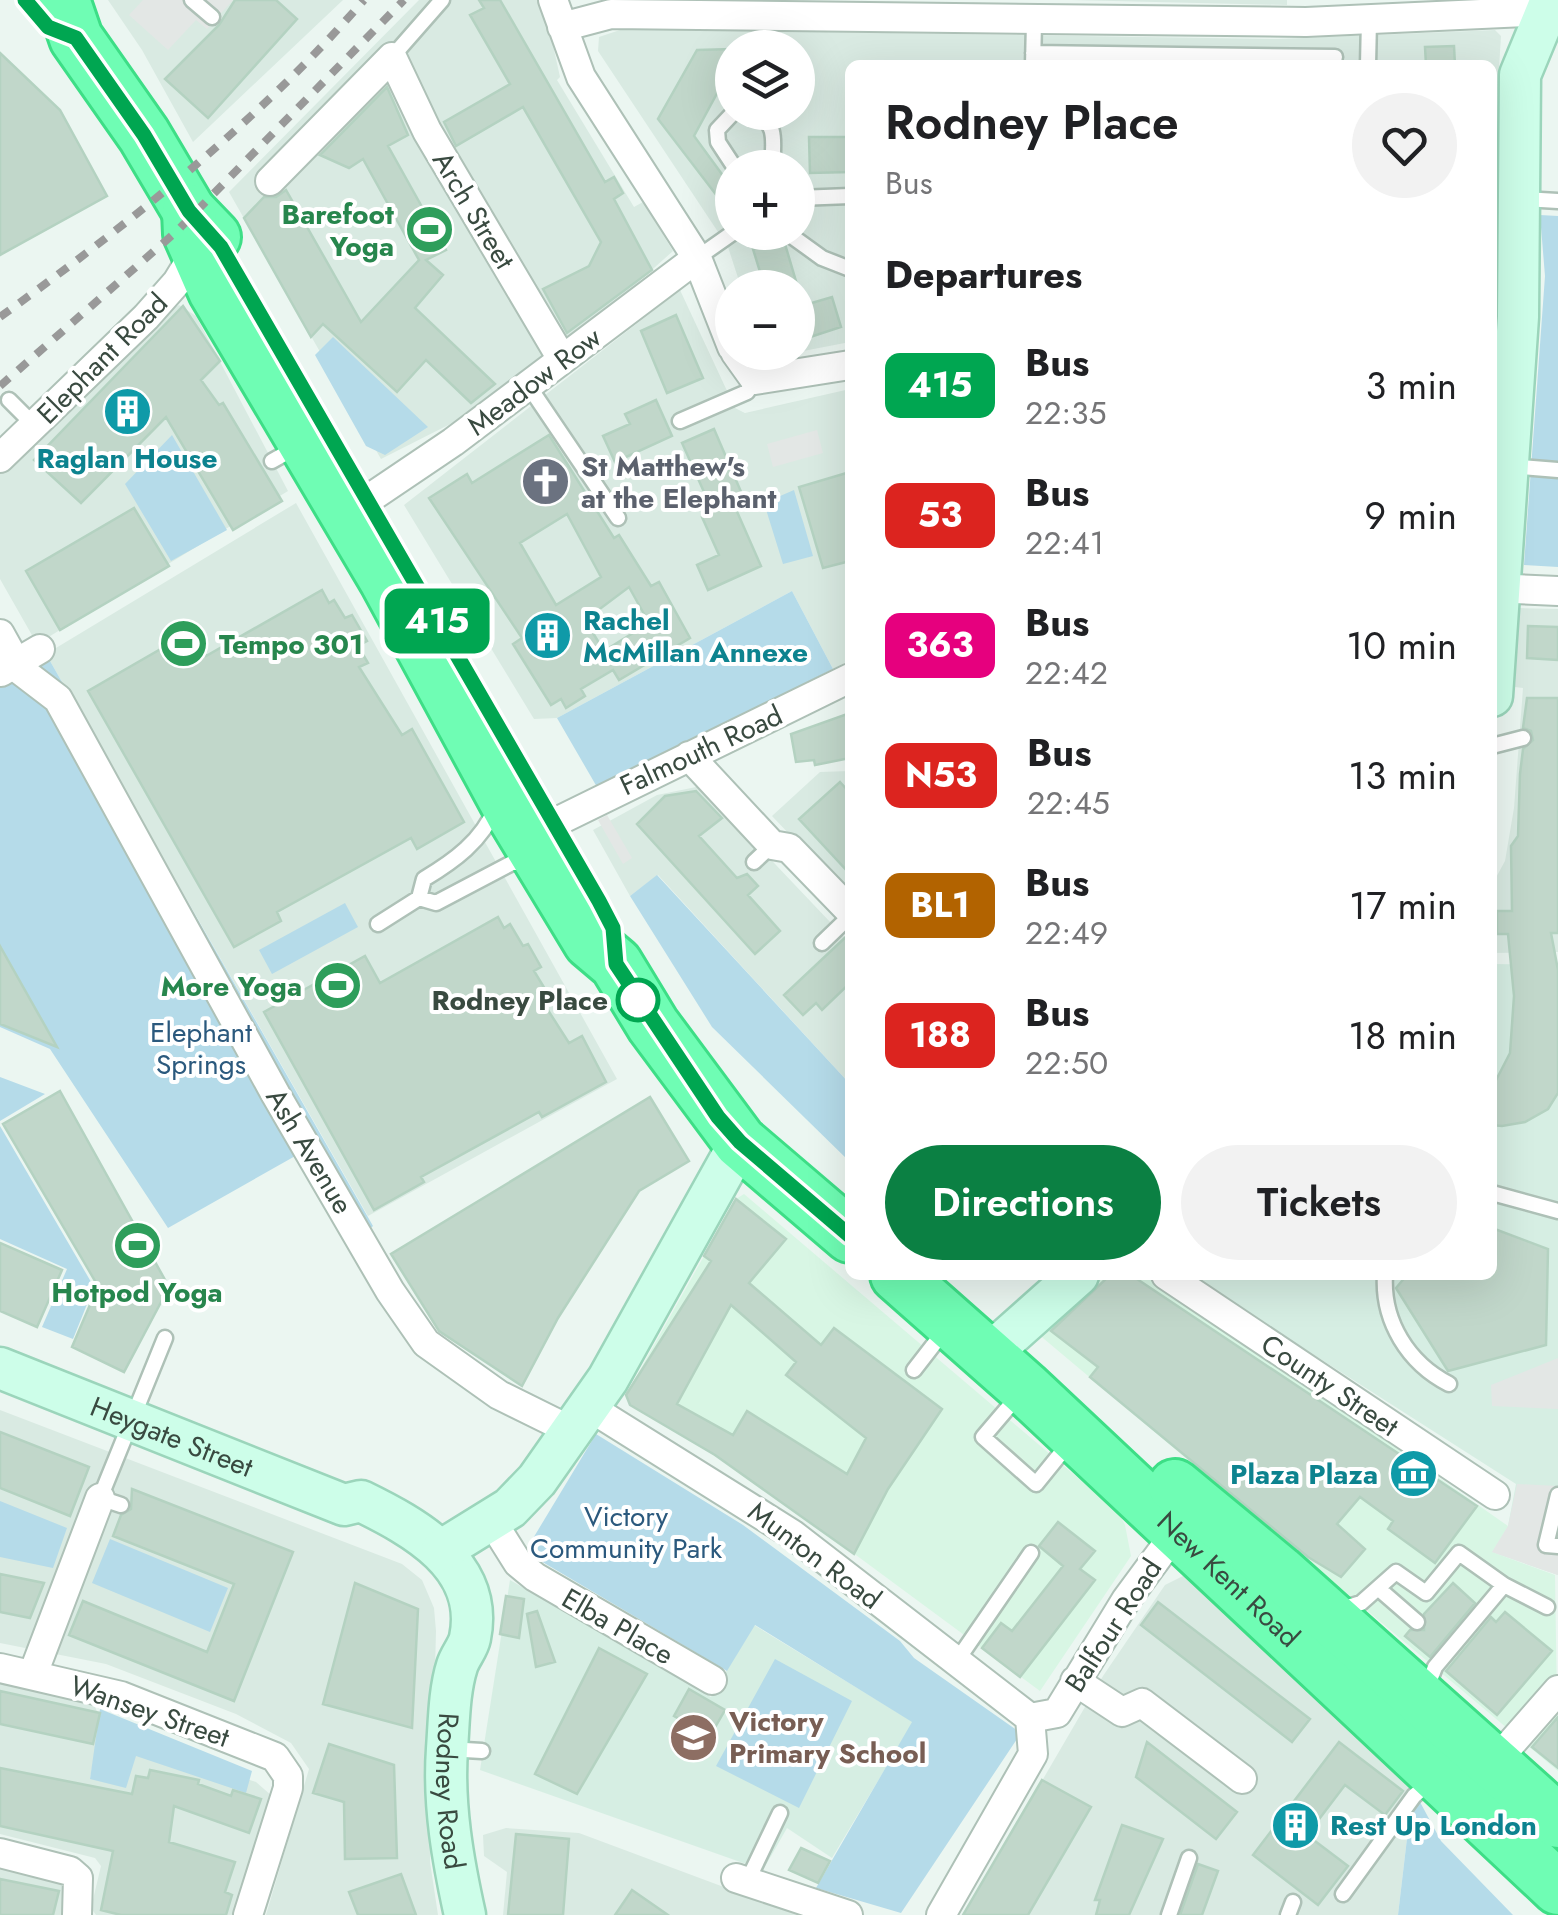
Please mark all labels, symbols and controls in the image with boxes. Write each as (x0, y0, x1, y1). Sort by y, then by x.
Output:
map controls (715, 30, 815, 370)
button: layers (715, 30, 815, 130)
text: Rodney Place (885, 88, 1179, 157)
button: heart (1352, 93, 1457, 198)
street label: Arch Street (422, 144, 525, 277)
button: + (715, 150, 815, 250)
text: Bus (885, 160, 933, 206)
place label: Barefoot Yoga (282, 194, 394, 267)
sports icon: Barefoot Yoga (403, 204, 455, 256)
text: Departures (885, 247, 1082, 302)
button: − (715, 270, 815, 370)
street label: Elephant Road (28, 284, 177, 433)
street label: Meadow Row (459, 317, 610, 445)
text: Bus (1025, 335, 1089, 390)
text: 3 min (1365, 358, 1457, 413)
text: 415 (908, 360, 972, 410)
building icon: Raglan House (101, 385, 153, 437)
text: 22:35 (1025, 390, 1107, 436)
place label: Raglan House (37, 438, 217, 479)
place label: St Matthew's at the Elephant (581, 446, 777, 519)
church icon: St Matthew's at the Elephant (520, 456, 572, 508)
text: Bus (1025, 465, 1089, 520)
text: 9 min (1364, 488, 1457, 543)
text: 53 (918, 490, 962, 540)
text: 22:41 (1025, 520, 1104, 566)
line badge: 415 (380, 588, 494, 654)
text: Bus (1025, 595, 1089, 650)
text: 415 (405, 596, 469, 646)
place label: Rachel McMillan Annexe (583, 600, 808, 673)
building icon: Rachel McMillan Annexe (522, 610, 574, 662)
sports icon: Tempo 301 (158, 618, 210, 670)
text: 10 min (1346, 618, 1457, 673)
text: 363 (907, 620, 973, 670)
place label: Tempo 301 (219, 624, 363, 665)
text: 22:42 (1025, 650, 1108, 696)
street label: Falmouth Road (613, 695, 789, 806)
text: Bus (1027, 725, 1092, 780)
text: 13 min (1348, 748, 1457, 803)
text: N53 (905, 750, 977, 800)
text: 22:45 (1027, 780, 1110, 826)
text: Bus (1025, 855, 1089, 910)
text: 17 min (1349, 878, 1457, 933)
text: BL1 (910, 880, 970, 930)
text: 22:49 (1025, 910, 1108, 956)
sports icon: More Yoga (311, 960, 363, 1012)
place label: More Yoga (161, 966, 302, 1007)
marker: Rodney Place (617, 979, 659, 1021)
place label: Rodney Place (431, 980, 608, 1021)
text: Bus (1025, 985, 1089, 1040)
text: 18 min (1348, 1008, 1457, 1063)
text: 188 (909, 1010, 971, 1060)
park label: Elephant Springs (150, 1012, 252, 1085)
text: 22:50 (1025, 1040, 1108, 1086)
street label: Ash Avenue (256, 1081, 363, 1222)
button: Directions (885, 1145, 1161, 1260)
button: Tickets (1181, 1145, 1457, 1260)
sports icon: Hotpod Yoga (111, 1219, 163, 1271)
place label: Hotpod Yoga (51, 1272, 223, 1313)
street label: County Street (1253, 1324, 1407, 1447)
street label: Heygate Street (84, 1386, 259, 1488)
museum icon: Plaza Plaza (1387, 1448, 1439, 1500)
place label: Plaza Plaza (1230, 1454, 1378, 1495)
street label: Munton Road (739, 1492, 890, 1619)
park label: Victory Community Park (530, 1496, 723, 1569)
street label: New Kent Road (1148, 1502, 1309, 1657)
street label: Balfour Road (1055, 1550, 1172, 1700)
street label: Elba Place (554, 1578, 681, 1675)
street label: Wansey Street (65, 1665, 235, 1758)
place label: Victory Primary School (728, 1701, 926, 1774)
school or university icon: Victory Primary School (668, 1711, 720, 1763)
street label: Rodney Road (425, 1712, 475, 1872)
building icon: Rest Up London (1269, 1799, 1321, 1851)
place label: Rest Up London (1330, 1805, 1537, 1846)

